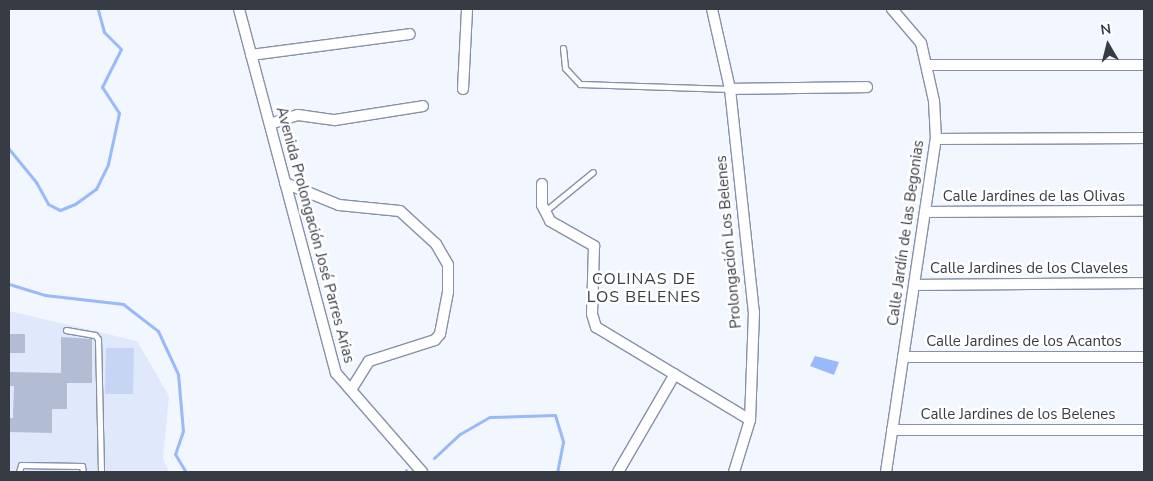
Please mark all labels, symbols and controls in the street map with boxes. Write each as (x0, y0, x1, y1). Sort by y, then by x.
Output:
north arrow (1083, 20, 1133, 70)
text: N (1099, 20, 1112, 40)
street label: Avenida Prolongación José Parres Arias (272, 105, 358, 365)
street label: Calle Jardín de las Begonias (884, 139, 928, 327)
street label: Prolongación Los Belenes (712, 155, 746, 329)
street label: Calle Jardines de las Olivas (943, 188, 1125, 206)
street label: Calle Jardines de los Claveles (930, 260, 1128, 278)
district label: COLINAS DE LOS BELENES (585, 269, 703, 307)
street label: Calle Jardines de los Acantos (926, 333, 1122, 351)
street label: Calle Jardines de los Belenes (921, 406, 1115, 424)

